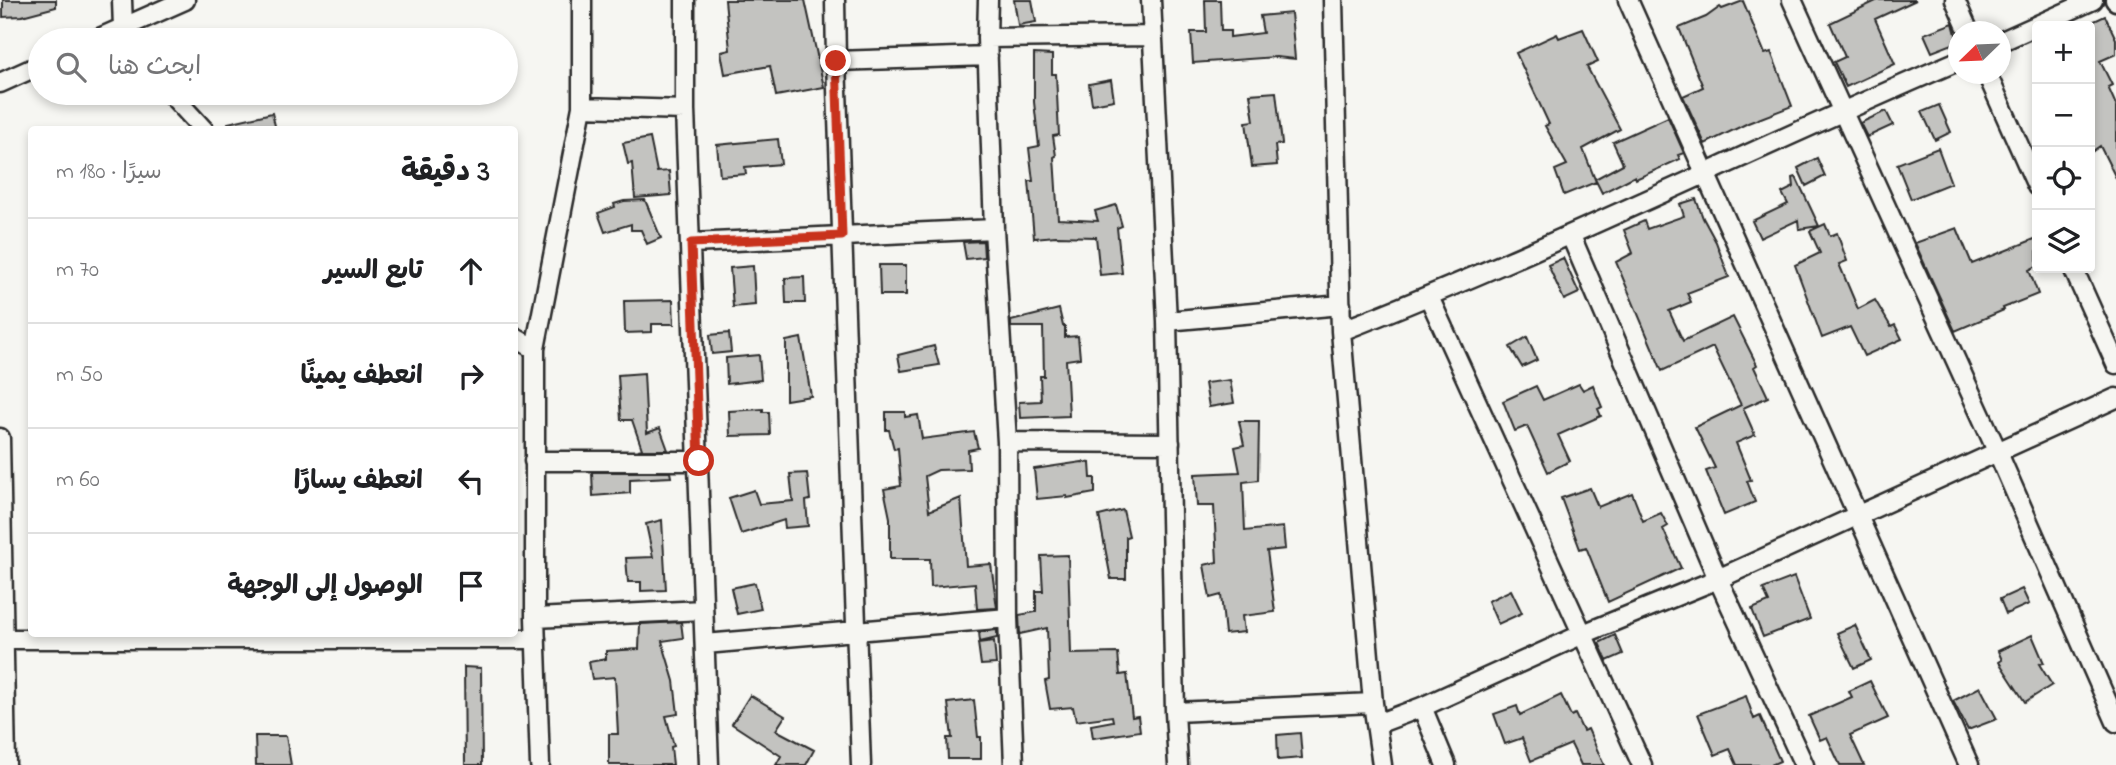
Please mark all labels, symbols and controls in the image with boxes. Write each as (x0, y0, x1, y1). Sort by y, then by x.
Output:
north arrow (1948, 21, 2011, 84)
map controls (2032, 21, 2095, 273)
button: + (2032, 21, 2095, 84)
search box (28, 28, 518, 105)
route end (820, 45, 851, 76)
icon: search (52, 48, 90, 86)
text: ابحث هنا (108, 49, 201, 87)
button: − (2032, 84, 2095, 147)
button: locate (2032, 147, 2095, 210)
text: 3 دقيقة (401, 151, 490, 195)
text: سيرًا · 180 m (56, 156, 162, 189)
button: layers (2032, 210, 2095, 273)
icon: ahead (452, 252, 490, 290)
text: تابع السير (324, 253, 423, 291)
text: 70 m (56, 254, 99, 287)
icon: right (452, 357, 490, 395)
text: انعطف يمينًا (300, 358, 423, 396)
text: 50 m (56, 359, 103, 392)
route start (683, 445, 714, 476)
icon: left (452, 462, 490, 500)
text: انعطف يسارًا (294, 463, 423, 501)
text: 60 m (56, 464, 100, 497)
icon: arrive (452, 567, 490, 605)
text: الوصول إلى الوجهة (227, 568, 423, 606)

